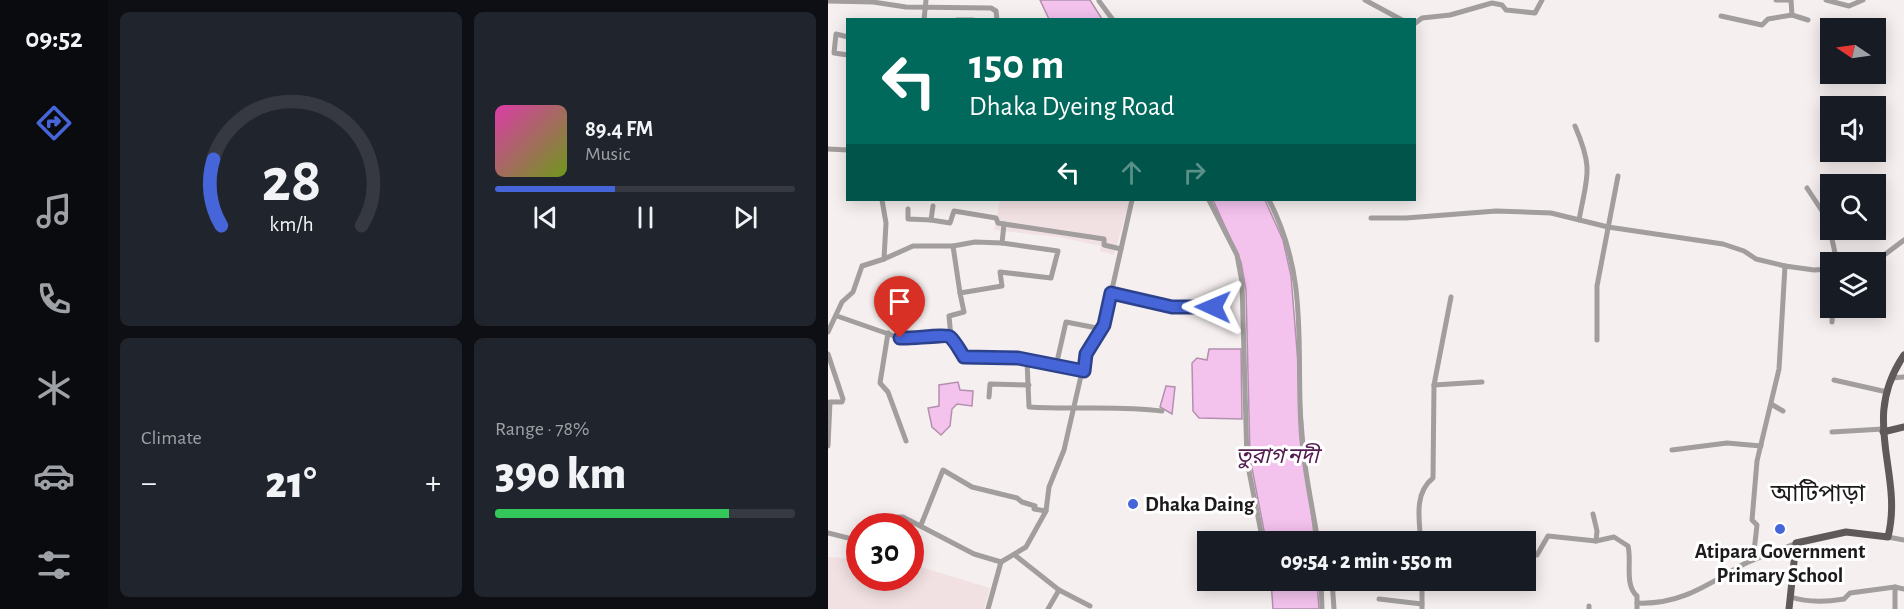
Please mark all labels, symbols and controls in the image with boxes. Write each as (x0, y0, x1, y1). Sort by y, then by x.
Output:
north arrow (1820, 18, 1886, 84)
map controls (1820, 18, 1886, 318)
text: 09:52 (25, 25, 83, 52)
icon: left (870, 42, 948, 120)
text: 150 m (969, 44, 1064, 86)
text: Dhaka Dyeing Road (969, 93, 1174, 120)
button: sound (1820, 96, 1886, 162)
icon: directions (33, 102, 75, 144)
text: 89.4 FM (585, 118, 653, 140)
text: Music (585, 144, 631, 164)
text: 28 (261, 150, 321, 212)
icon: left (1052, 156, 1085, 189)
icon: ahead (1115, 156, 1148, 189)
icon: right (1178, 156, 1211, 189)
button: search (1820, 174, 1886, 240)
icon: music (33, 190, 75, 232)
icon: previous (529, 201, 562, 234)
icon: pause (629, 201, 662, 234)
icon: next (729, 201, 762, 234)
text: km/h (269, 215, 313, 236)
button: layers (1820, 252, 1886, 318)
position arrow (1181, 275, 1245, 339)
pin (874, 276, 925, 338)
icon: phone (33, 278, 75, 320)
icon: arrive (883, 285, 916, 318)
icon: climate (33, 367, 75, 409)
text: Range · 78% (495, 419, 590, 439)
text: Climate (141, 428, 202, 448)
water label: তুরাগ নদী (1235, 443, 1323, 469)
text: 390 km (495, 452, 626, 497)
icon: car (33, 455, 75, 497)
text: 21° (265, 461, 317, 506)
text: − (141, 467, 157, 500)
text: + (425, 467, 441, 500)
district label: আটিপাড়া (1770, 479, 1866, 506)
place label: Dhaka Daing (1145, 494, 1255, 515)
marker: Dhaka Daing (1126, 497, 1140, 511)
speed limit sign: 30 (846, 513, 924, 591)
marker: Atipara Government Primary School (1773, 522, 1787, 536)
place label: Atipara Government Primary School (1695, 541, 1865, 586)
icon: filters (33, 544, 75, 586)
text: 09:54 · 2 min · 550 m (1281, 550, 1452, 572)

